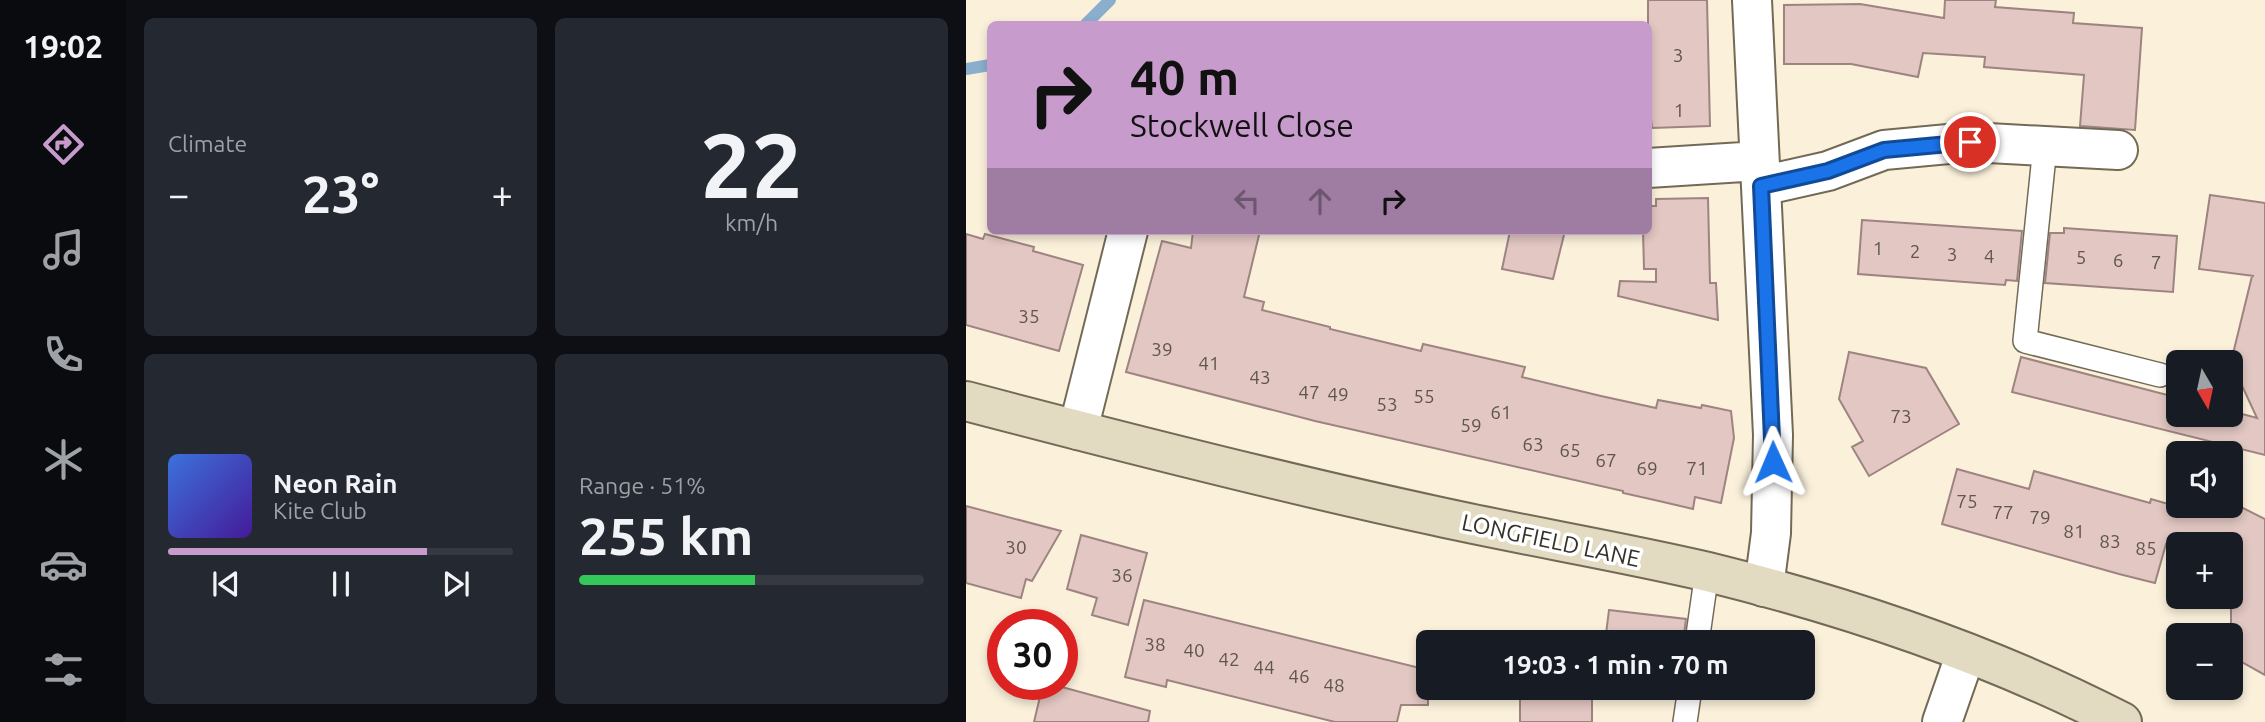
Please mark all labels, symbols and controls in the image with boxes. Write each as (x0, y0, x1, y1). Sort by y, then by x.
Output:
text: 19:02 (23, 28, 103, 64)
house number: 3 (1673, 44, 1683, 66)
icon: right (1015, 49, 1106, 140)
text: 40 m (1130, 49, 1239, 104)
house number: 1 (1674, 99, 1684, 121)
text: Stockwell Close (1130, 107, 1354, 143)
pin (1940, 112, 2000, 172)
text: 22 (700, 113, 803, 215)
icon: directions (39, 120, 88, 169)
icon: arrive (1951, 123, 1989, 161)
text: Climate (168, 131, 247, 156)
text: 23° (302, 165, 379, 223)
text: − (168, 173, 189, 215)
text: + (492, 173, 513, 215)
icon: left (1228, 182, 1266, 220)
icon: ahead (1301, 182, 1339, 220)
icon: right (1374, 182, 1412, 220)
text: km/h (725, 210, 778, 235)
icon: music (39, 225, 88, 274)
house number: 1 (1873, 237, 1883, 259)
house number: 2 (1910, 240, 1920, 262)
house number: 3 (1947, 243, 1957, 265)
house number: 4 (1984, 245, 1994, 267)
house number: 5 (2076, 246, 2086, 268)
house number: 6 (2113, 249, 2123, 271)
house number: 7 (2151, 251, 2161, 273)
house number: 35 (1018, 305, 1040, 327)
icon: phone (39, 330, 88, 379)
house number: 39 (1151, 338, 1173, 360)
north arrow (2166, 350, 2244, 427)
map controls (2166, 350, 2243, 700)
house number: 41 (1198, 352, 1220, 374)
house number: 43 (1249, 366, 1271, 388)
house number: 47 (1298, 381, 1320, 403)
house number: 49 (1327, 383, 1349, 405)
house number: 55 (1413, 385, 1435, 407)
house number: 53 (1376, 393, 1398, 415)
house number: 61 (1490, 401, 1512, 423)
house number: 73 (1890, 405, 1912, 427)
house number: 59 (1460, 414, 1482, 436)
position arrow (1736, 425, 1810, 499)
house number: 63 (1522, 433, 1544, 455)
icon: climate (39, 435, 88, 484)
house number: 65 (1559, 439, 1581, 461)
button: sound (2166, 441, 2243, 518)
house number: 67 (1595, 449, 1617, 471)
house number: 69 (1636, 457, 1658, 479)
house number: 71 (1686, 457, 1708, 479)
text: Neon Rain (273, 469, 398, 498)
text: Range · 51% (579, 473, 706, 498)
house number: 75 (1956, 490, 1978, 512)
text: Kite Club (273, 498, 367, 523)
house number: 77 (1992, 501, 2014, 523)
house number: 79 (2029, 506, 2051, 528)
text: 255 km (579, 507, 753, 565)
street label: LONGFIELD LANE (1460, 509, 1642, 571)
house number: 81 (2063, 520, 2085, 542)
house number: 83 (2099, 530, 2121, 552)
button: + (2166, 532, 2243, 609)
house number: 30 (1005, 536, 1027, 558)
house number: 85 (2135, 537, 2157, 559)
icon: car (39, 540, 88, 589)
house number: 36 (1111, 564, 1133, 586)
icon: previous (207, 565, 245, 603)
icon: pause (322, 565, 360, 603)
icon: next (437, 565, 475, 603)
speed limit sign: 30 (987, 609, 1078, 700)
button: − (2166, 623, 2243, 700)
house number: 38 (1144, 633, 1166, 655)
house number: 40 (1183, 639, 1205, 661)
icon: filters (39, 645, 88, 694)
house number: 42 (1218, 648, 1240, 670)
text: 19:03 · 1 min · 70 m (1502, 650, 1729, 679)
house number: 44 (1253, 656, 1275, 678)
house number: 46 (1288, 665, 1310, 687)
house number: 48 (1323, 674, 1345, 696)

